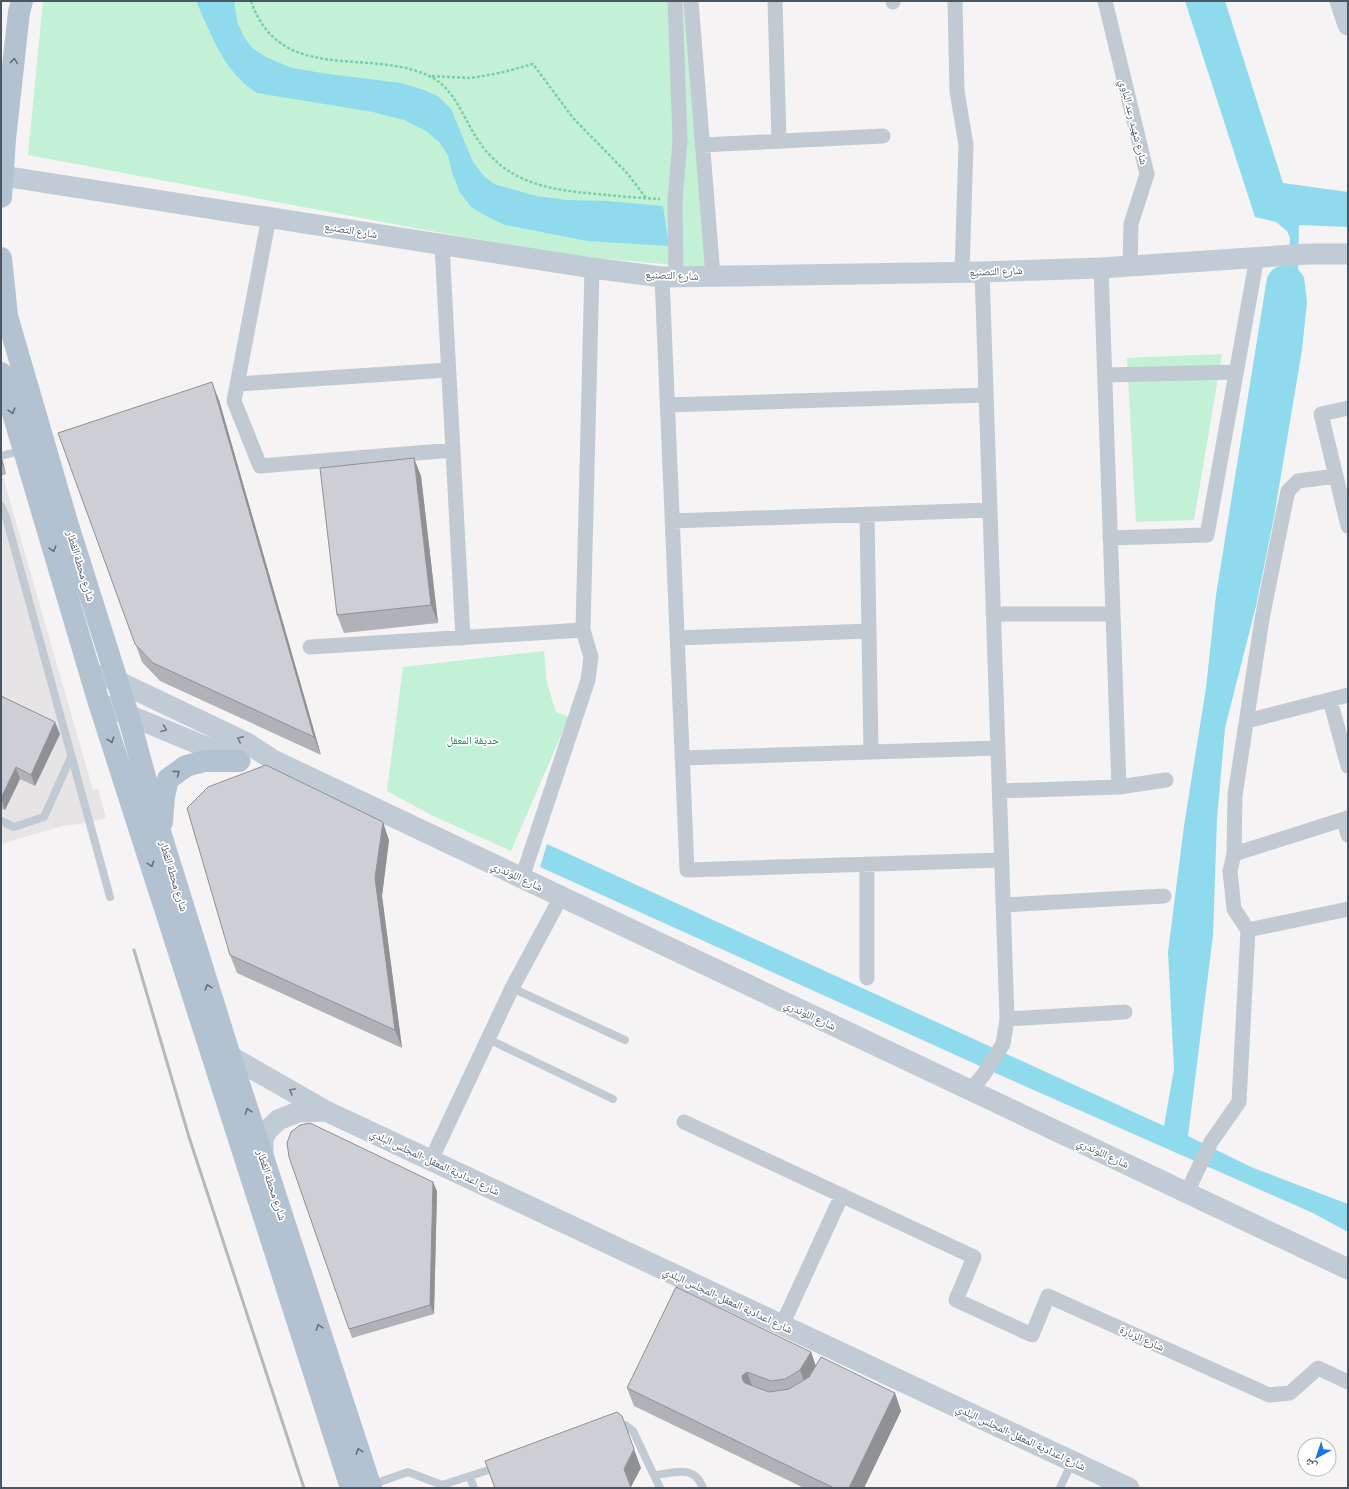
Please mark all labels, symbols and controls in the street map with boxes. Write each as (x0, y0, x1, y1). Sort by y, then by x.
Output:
one-way arrow (9, 58, 18, 64)
street label: شارع شهيد رعد الباوي (1115, 78, 1150, 166)
street label: شارع التصنيع (324, 220, 378, 241)
street label: شارع التصنيع (969, 264, 1023, 279)
street label: شارع التصنيع (645, 268, 699, 283)
one-way arrow (7, 407, 16, 414)
street label: شارع محطة القطار (63, 528, 97, 603)
one-way arrow (48, 545, 57, 552)
one-way arrow (160, 725, 167, 733)
park label: حديقة المعقل (447, 734, 499, 747)
one-way arrow (236, 736, 244, 744)
one-way arrow (106, 737, 115, 744)
one-way arrow (172, 771, 179, 778)
street label: شارع محطة القطار (156, 838, 190, 913)
street label: شارع اللوندري (488, 859, 545, 896)
one-way arrow (146, 860, 155, 867)
one-way arrow (205, 983, 213, 990)
street label: شارع اللوندري (781, 998, 838, 1035)
one-way arrow (289, 1089, 296, 1096)
one-way arrow (244, 1107, 253, 1114)
street label: شارع اعدادية المعقل -المجلس البلدي (367, 1127, 502, 1200)
street label: شارع اللوندري (1074, 1136, 1131, 1173)
street label: شارع محطة القطار (254, 1147, 289, 1222)
street label: شارع اعدادية المعقل -المجلس البلدي (660, 1265, 795, 1338)
street label: شارع الزبارة (1118, 1323, 1166, 1354)
one-way arrow (315, 1324, 324, 1331)
street label: شارع اعدادية المعقل -المجلس البلدي (953, 1402, 1088, 1475)
north arrow (1297, 1437, 1337, 1477)
one-way arrow (355, 1448, 364, 1455)
text: ش (1302, 1455, 1320, 1473)

